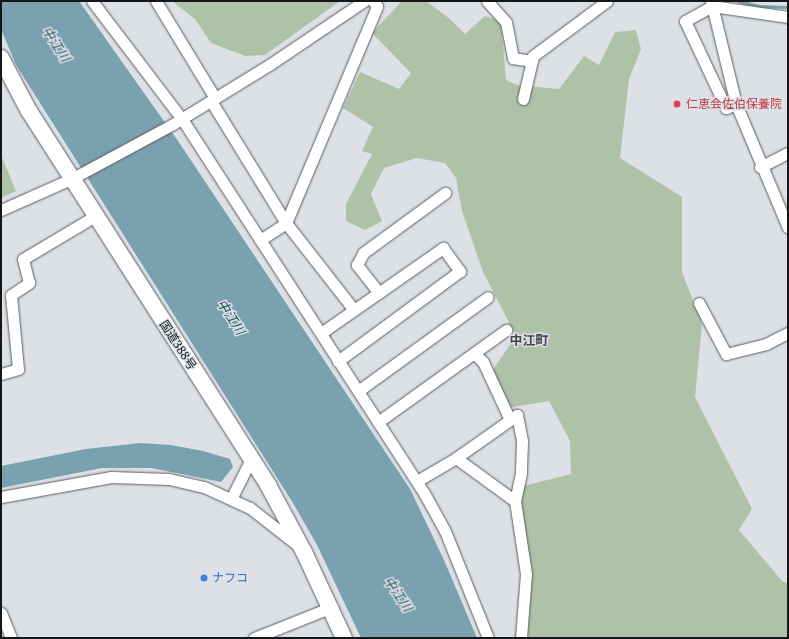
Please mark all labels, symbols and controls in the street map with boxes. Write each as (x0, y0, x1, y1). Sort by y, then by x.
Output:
water label: 中江川 (39, 23, 73, 65)
place label: 仁恵会佐伯保養院 (686, 97, 782, 111)
marker: 仁恵会佐伯保養院 (671, 98, 683, 110)
water label: 中江川 (214, 296, 248, 338)
street label: 国道388号 (157, 318, 199, 372)
district label: 中江町 (510, 332, 548, 348)
place label: ナフコ (212, 571, 248, 585)
marker: ナフコ (199, 573, 209, 583)
water label: 中江川 (381, 573, 415, 615)

